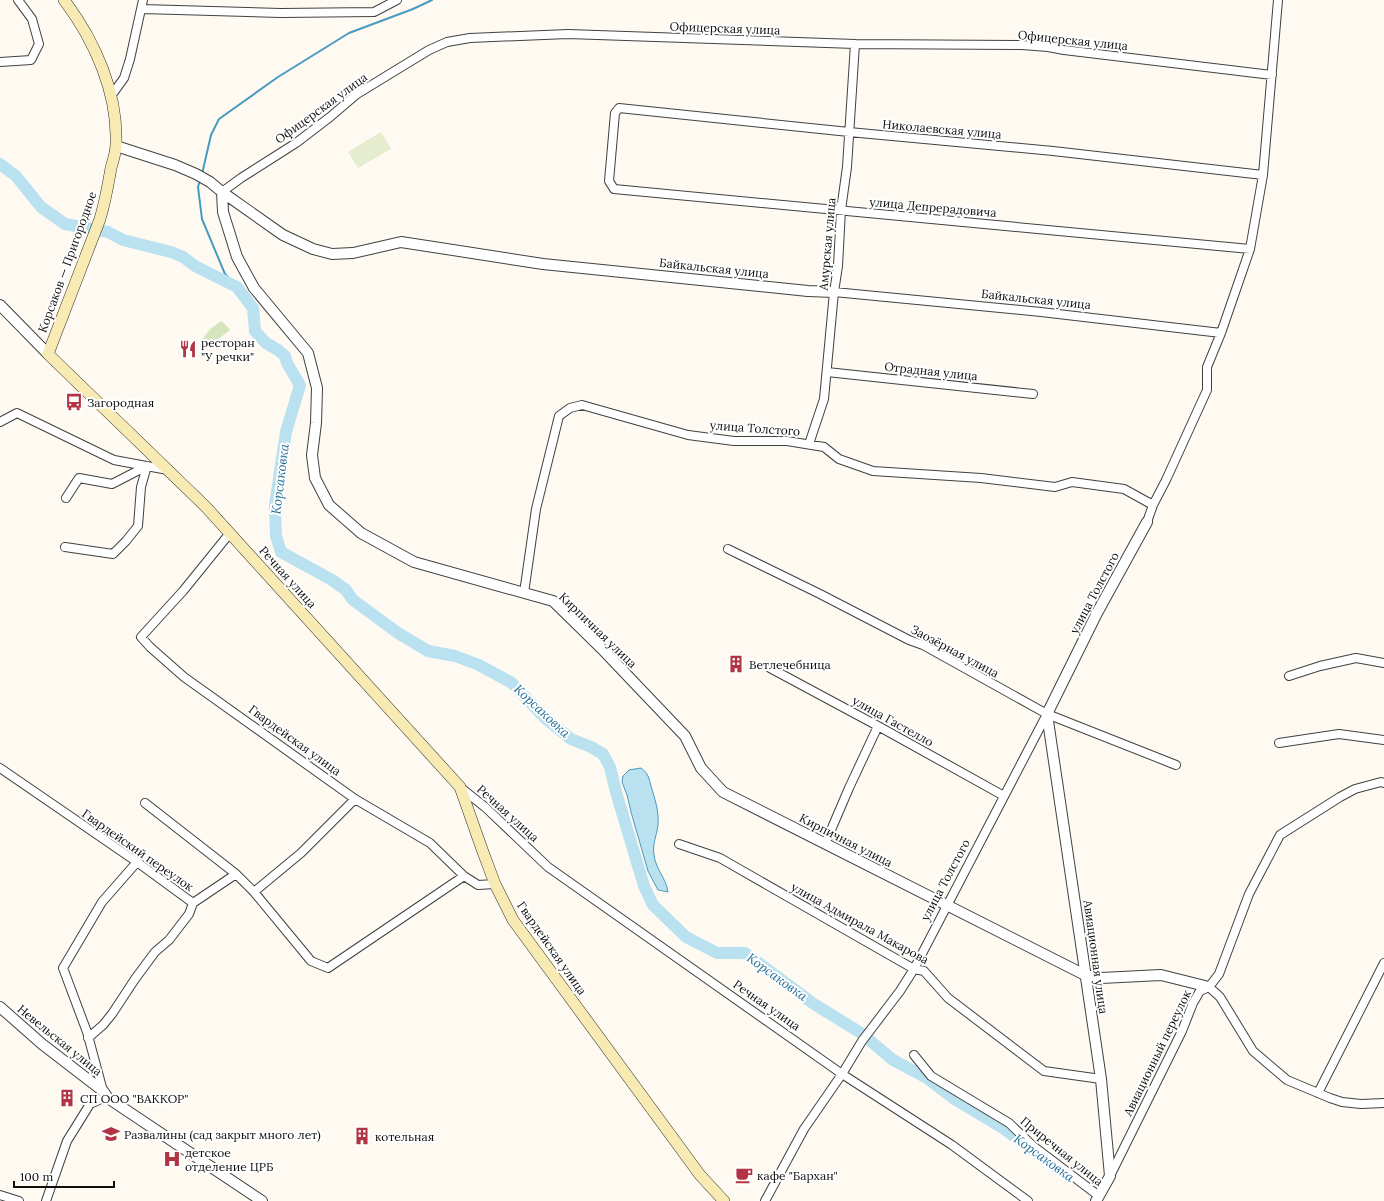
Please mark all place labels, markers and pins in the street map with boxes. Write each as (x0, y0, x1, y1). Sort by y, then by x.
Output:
place label: ресторан "У речки" (201, 335, 255, 364)
restaurant icon: ресторан "У речки" (178, 339, 198, 359)
bus stop icon: Загородная (64, 392, 84, 412)
place label: Загородная (87, 395, 154, 410)
building icon: Ветлечебница (726, 654, 746, 674)
place label: Ветлечебница (749, 657, 831, 672)
building icon: СП ООО "ВАККОР" (57, 1088, 77, 1108)
place label: СП ООО "ВАККОР" (80, 1091, 189, 1106)
school or university icon: Развалины (сад закрыт много лет) (101, 1124, 121, 1144)
building icon: котельная (352, 1126, 372, 1146)
place label: Развалины (сад закрыт много лет) (124, 1127, 321, 1143)
place label: котельная (375, 1129, 434, 1144)
place label: детское отделение ЦРБ (185, 1145, 274, 1174)
hospital icon: детское отделение ЦРБ (162, 1149, 182, 1169)
cafe icon: кафе "Бархан" (734, 1165, 754, 1185)
place label: кафе "Бархан" (757, 1168, 838, 1183)

